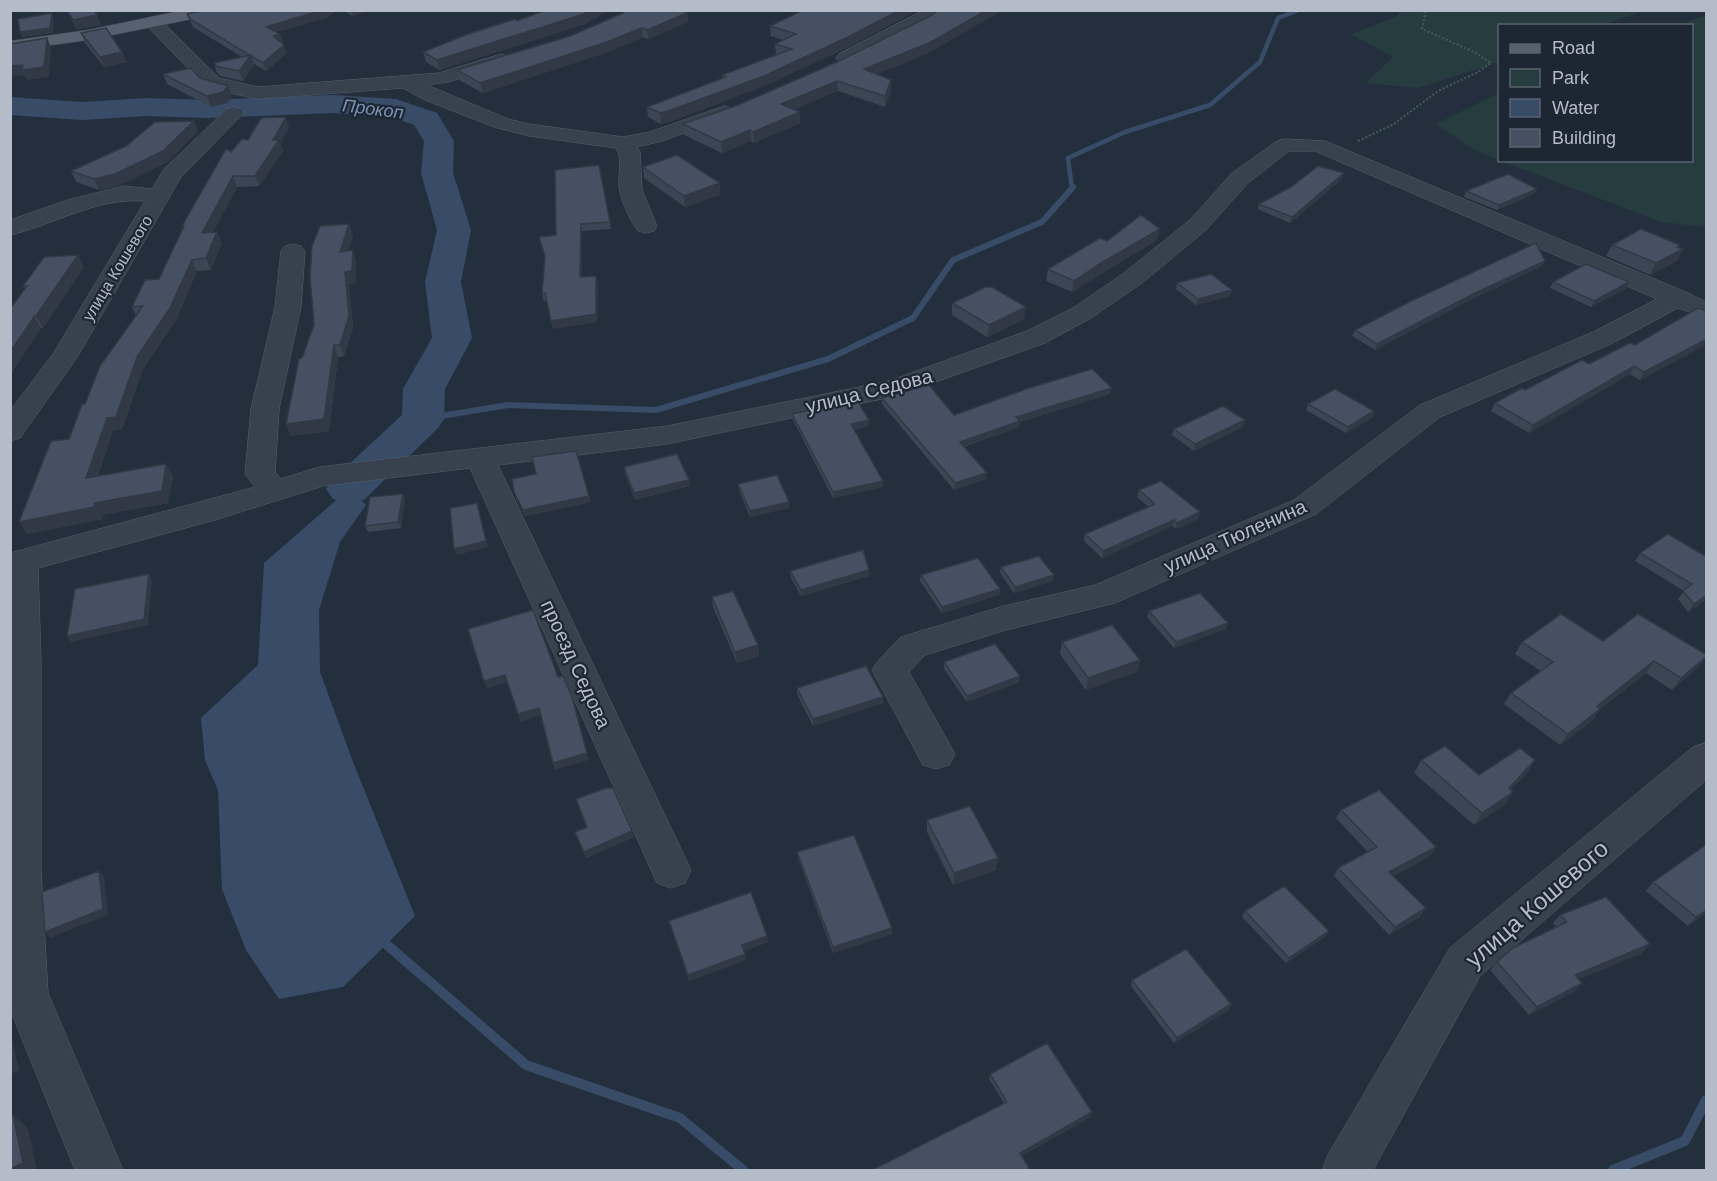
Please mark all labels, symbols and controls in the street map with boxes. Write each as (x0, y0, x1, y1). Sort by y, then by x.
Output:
legend (1498, 24, 1693, 162)
text: Road (1552, 38, 1595, 58)
text: Park (1552, 68, 1590, 88)
water label: Прокоп (341, 95, 405, 123)
text: Water (1552, 98, 1599, 118)
text: Building (1552, 128, 1616, 148)
street label: улица Кошевого (79, 212, 156, 324)
street label: улица Седова (803, 364, 936, 417)
street label: улица Тюленина (1160, 494, 1310, 577)
street label: проезд Седова (537, 596, 616, 732)
street label: улица Кошевого (1460, 834, 1613, 973)

